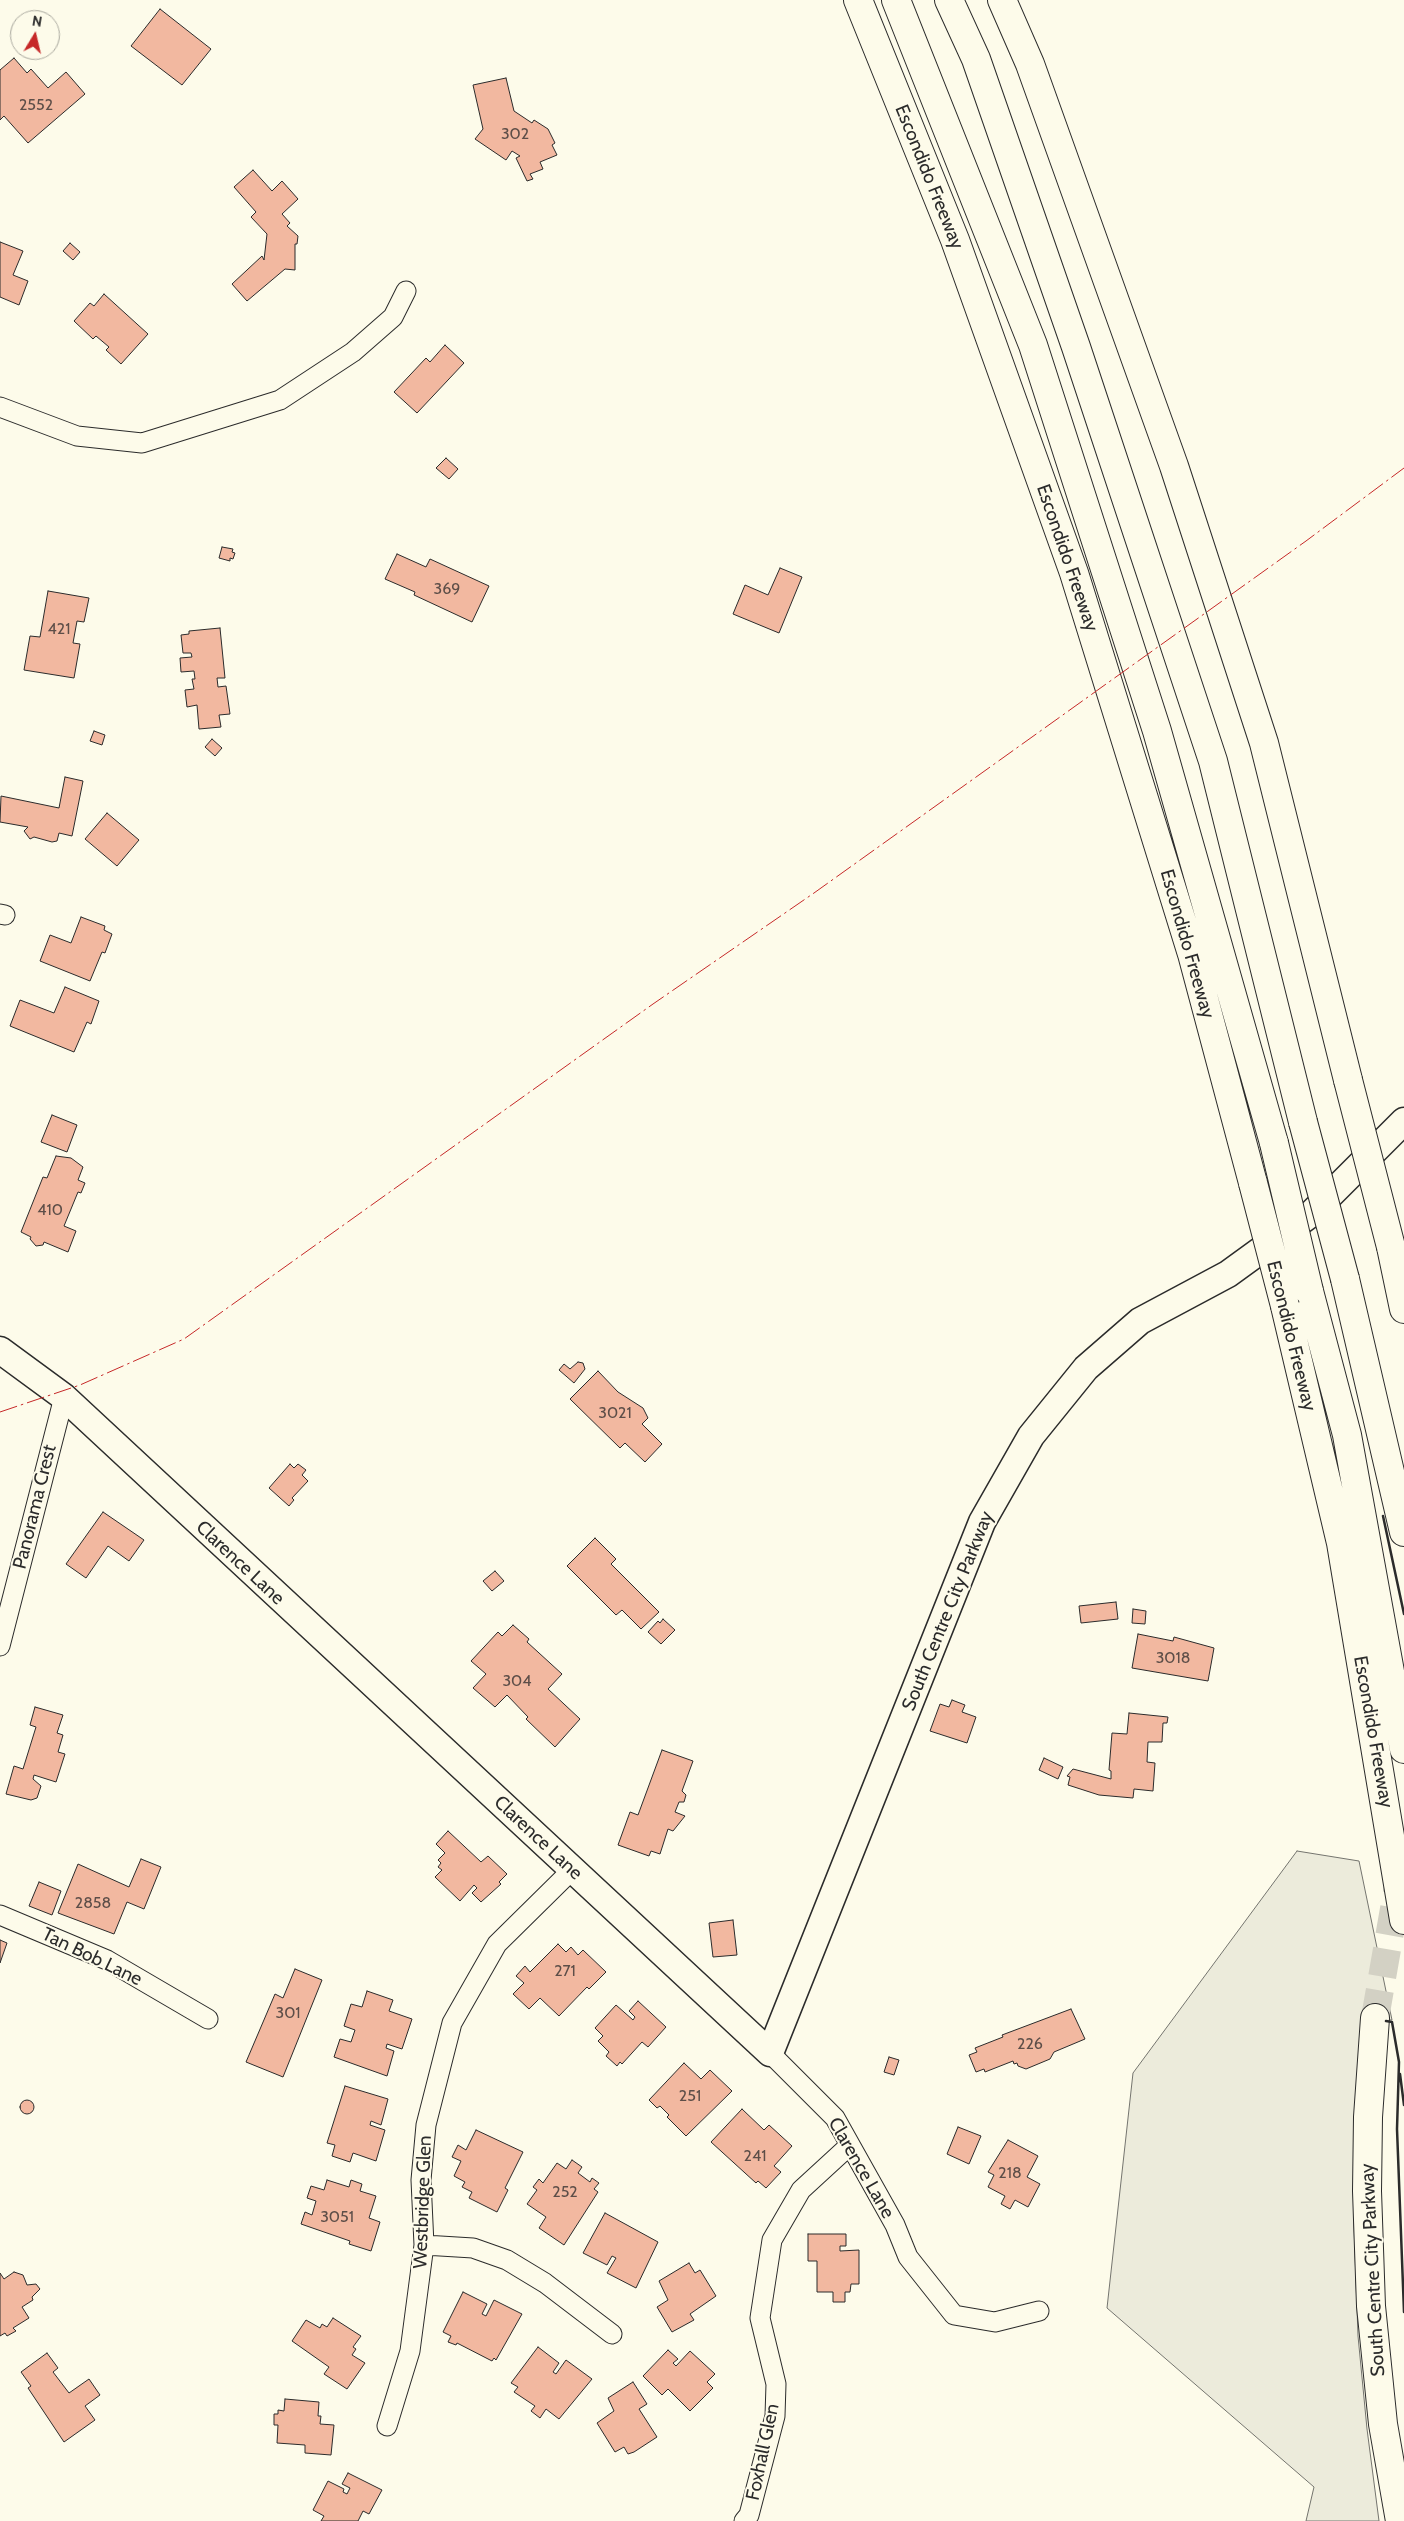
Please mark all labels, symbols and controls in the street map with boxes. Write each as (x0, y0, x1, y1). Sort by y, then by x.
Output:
north arrow (10, 10, 60, 60)
text: N (31, 12, 43, 31)
house number: 2552 (19, 95, 53, 115)
street label: Escondido Freeway (890, 101, 968, 253)
house number: 302 (501, 124, 529, 144)
street label: Escondido Freeway (1031, 481, 1103, 635)
house number: 369 (434, 579, 460, 599)
house number: 421 (48, 619, 70, 639)
street label: Escondido Freeway (1155, 867, 1219, 1021)
house number: 410 (37, 1200, 63, 1220)
street label: Escondido Freeway (1261, 1259, 1321, 1413)
house number: 3021 (598, 1403, 632, 1423)
street label: Panorama Crest (9, 1443, 61, 1571)
street label: South Centre City Parkway (898, 1508, 998, 1714)
street label: Clarence Lane (191, 1516, 289, 1610)
house number: 3018 (1156, 1648, 1190, 1668)
street label: Escondido Freeway (1348, 1654, 1398, 1810)
house number: 304 (502, 1671, 532, 1691)
street label: Clarence Lane (489, 1791, 587, 1885)
house number: 2858 (75, 1893, 111, 1913)
street label: Tan Bob Lane (38, 1923, 146, 1991)
house number: 271 (554, 1961, 576, 1981)
house number: 301 (275, 2003, 301, 2023)
house number: 226 (1017, 2034, 1043, 2054)
house number: 251 (679, 2086, 701, 2106)
street label: Clarence Lane (823, 2113, 899, 2223)
street label: Westbridge Glen (409, 2135, 437, 2269)
house number: 241 (744, 2146, 766, 2166)
house number: 218 (998, 2163, 1022, 2183)
street label: South Centre City Parkway (1356, 2163, 1390, 2377)
house number: 252 (552, 2182, 578, 2202)
house number: 3051 (320, 2207, 354, 2227)
street label: Foxhall Glen (742, 2402, 784, 2502)

